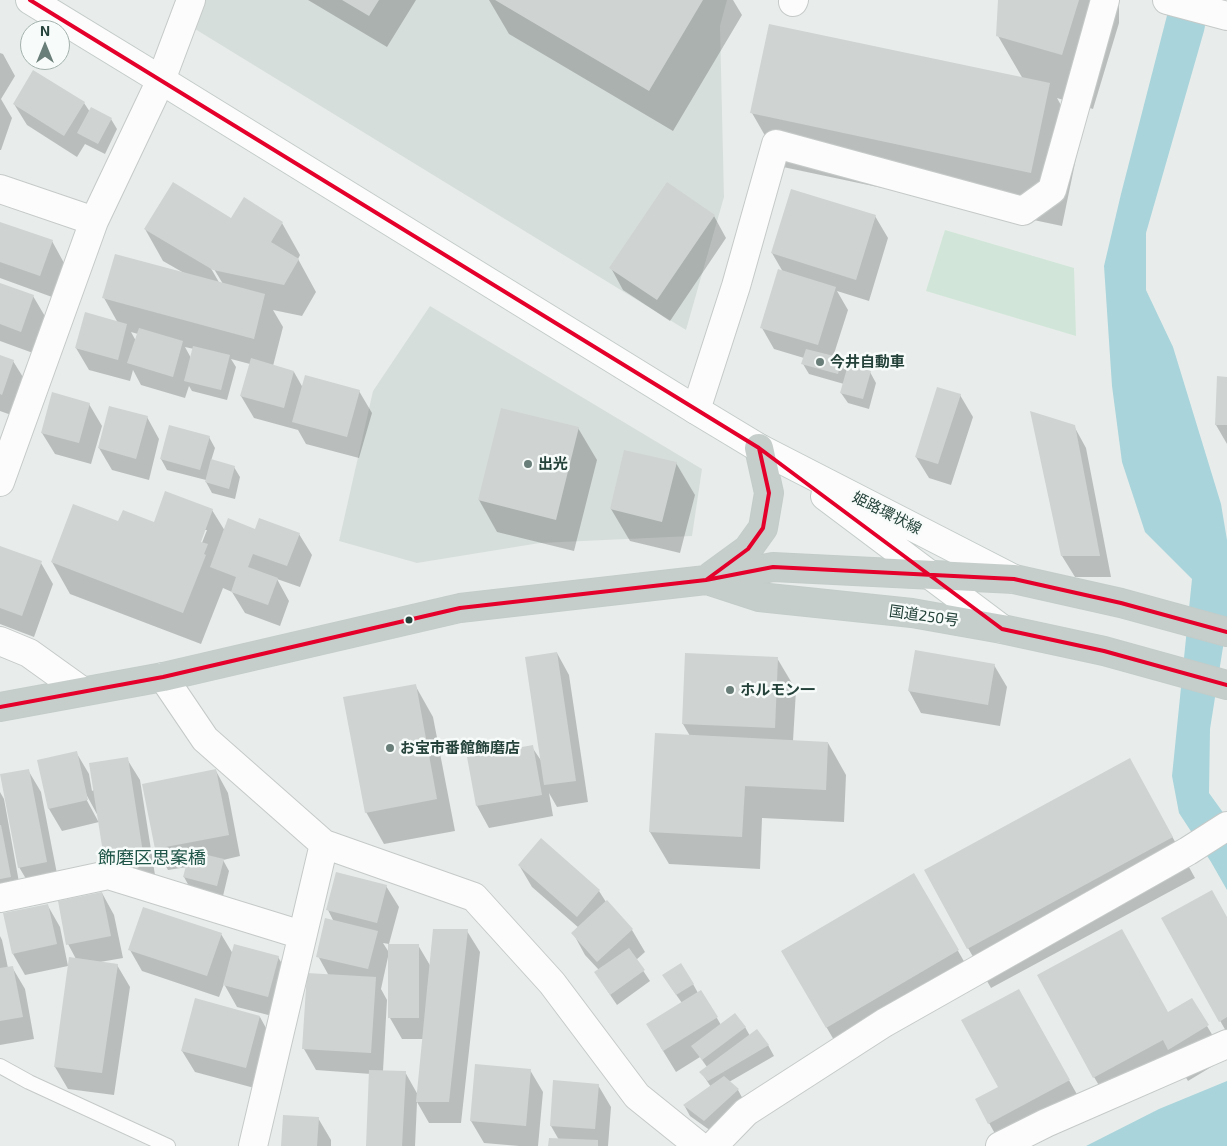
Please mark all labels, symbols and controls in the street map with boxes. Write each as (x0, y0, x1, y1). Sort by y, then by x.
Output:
north arrow (20, 20, 70, 70)
text: N (40, 22, 50, 39)
place label: 今井自動車 (830, 353, 905, 371)
marker: 今井自動車 (814, 356, 826, 368)
place label: 出光 (538, 455, 568, 473)
marker: 出光 (522, 458, 534, 470)
street label: 姫路環状線 (850, 488, 924, 538)
street label: 国道250号 (888, 602, 960, 630)
unlabelled marker (404, 615, 414, 625)
place label: ホルモン一 (740, 681, 815, 699)
marker: ホルモン一 (724, 684, 736, 696)
place label: お宝市番館飾磨店 (400, 739, 520, 757)
marker: お宝市番館飾磨店 (384, 742, 396, 754)
district label: 飾磨区思案橋 (98, 847, 206, 869)

